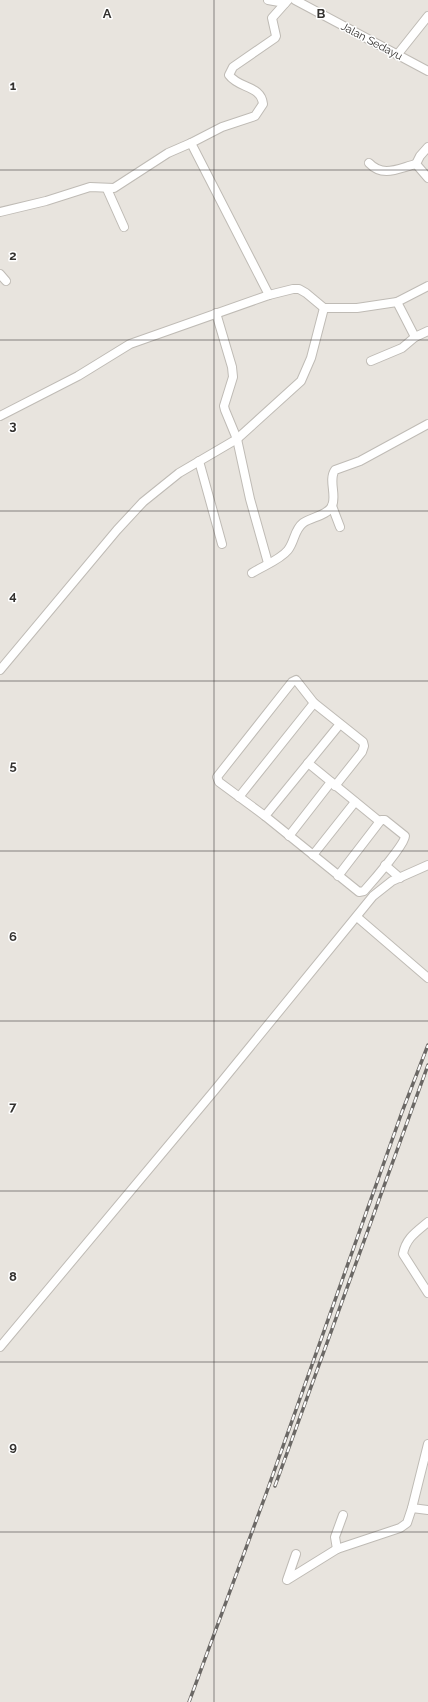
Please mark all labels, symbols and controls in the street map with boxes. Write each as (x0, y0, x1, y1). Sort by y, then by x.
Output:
text: A (103, 6, 112, 21)
text: B (317, 6, 326, 21)
street label: Jalan Sedayu (339, 20, 405, 63)
text: 1 (10, 78, 17, 93)
text: 2 (9, 248, 17, 263)
text: 3 (9, 418, 17, 433)
text: 4 (9, 588, 17, 603)
text: 5 (9, 758, 17, 773)
text: 6 (9, 929, 17, 944)
text: 7 (9, 1099, 17, 1114)
text: 8 (9, 1269, 17, 1284)
text: 9 (9, 1439, 17, 1454)

